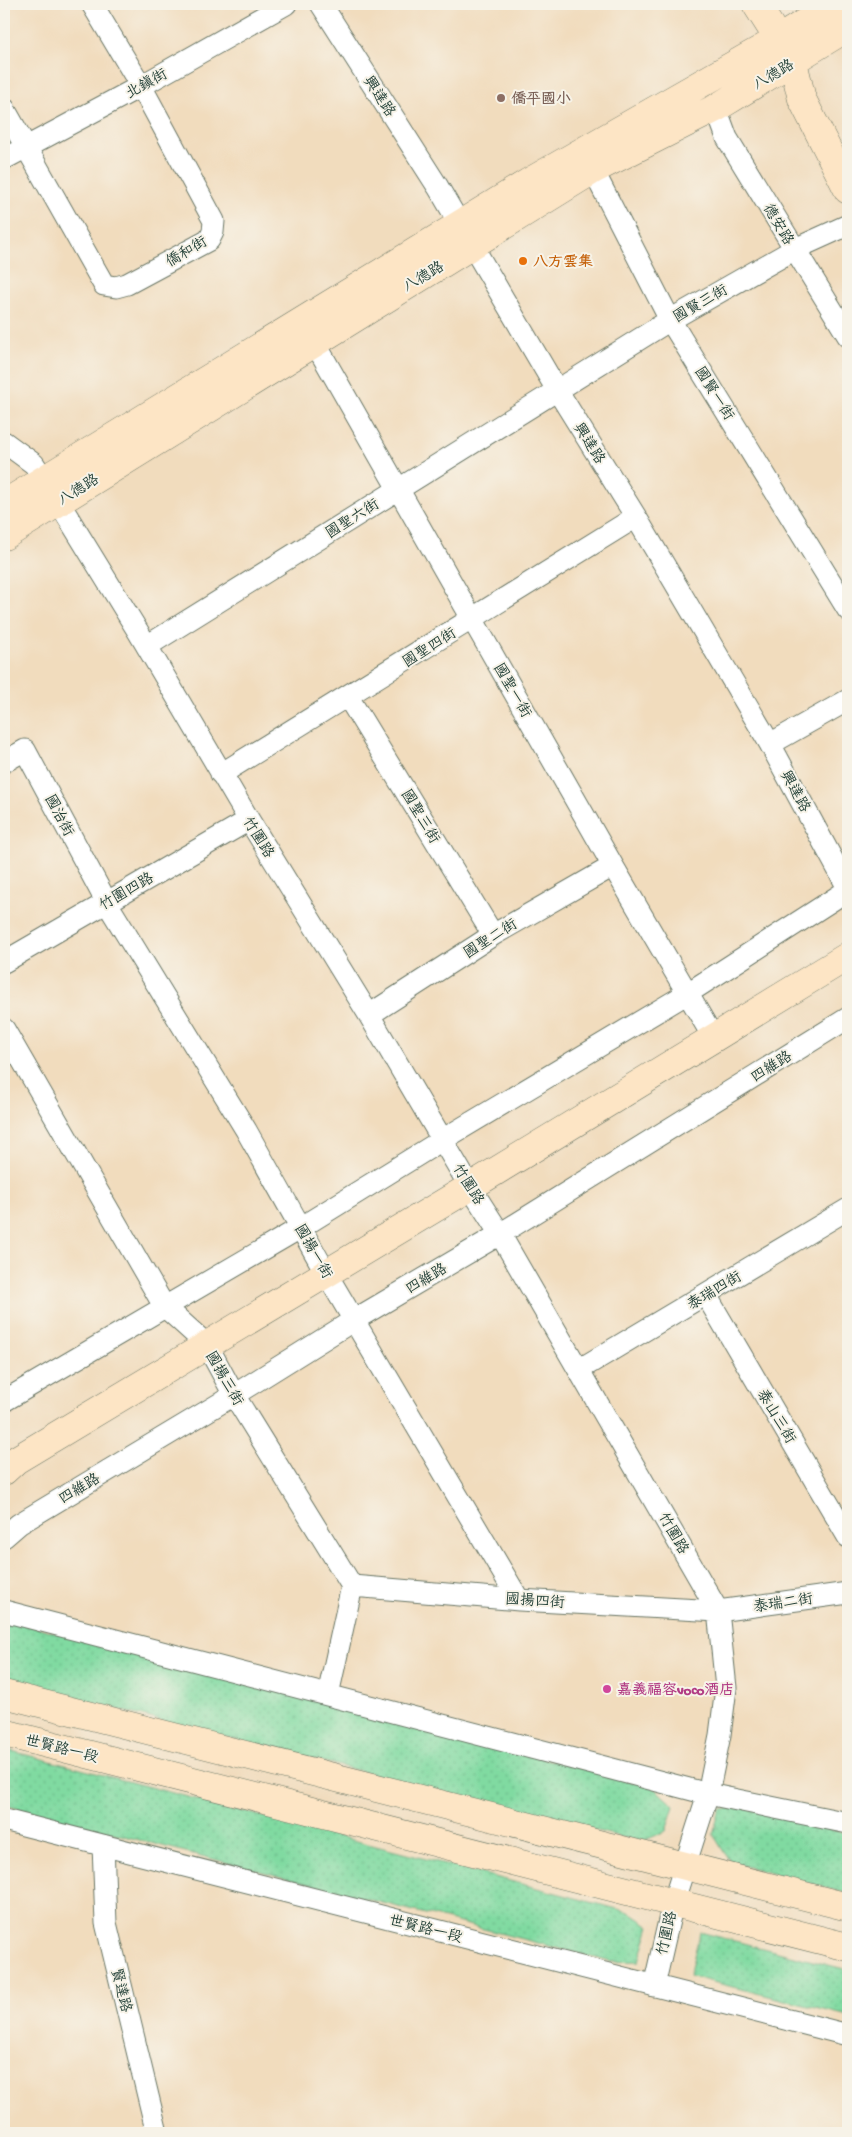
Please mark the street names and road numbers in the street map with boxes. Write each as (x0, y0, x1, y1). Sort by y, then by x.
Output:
street label: 八德路 (750, 56, 798, 95)
street label: 北鎮街 (123, 66, 171, 104)
street label: 興達路 (359, 73, 398, 121)
street label: 德安路 (758, 201, 797, 249)
street label: 僑和街 (163, 233, 211, 272)
street label: 八德路 (400, 258, 448, 297)
street label: 國賢三街 (671, 282, 731, 328)
street label: 國賢一街 (690, 364, 737, 424)
street label: 興達路 (569, 420, 608, 468)
street label: 八德路 (55, 470, 103, 510)
street label: 國聖六街 (323, 496, 383, 543)
street label: 國聖四街 (400, 625, 460, 672)
street label: 國聖一街 (488, 661, 534, 721)
street label: 興達路 (775, 768, 813, 816)
street label: 國聖三街 (396, 787, 442, 847)
street label: 國治街 (40, 792, 77, 840)
street label: 竹圍路 (238, 814, 277, 862)
street label: 竹圍四路 (97, 870, 157, 916)
street label: 國聖二街 (461, 916, 521, 963)
street label: 四維路 (748, 1048, 796, 1087)
street label: 竹圍路 (448, 1161, 487, 1209)
street label: 國揚一街 (289, 1222, 335, 1282)
street label: 四維路 (403, 1260, 451, 1299)
street label: 泰瑞四街 (685, 1269, 745, 1315)
street label: 國揚三街 (200, 1349, 246, 1409)
street label: 泰山三街 (752, 1387, 798, 1447)
street label: 四維路 (56, 1470, 104, 1509)
street label: 竹圍路 (653, 1510, 691, 1558)
street label: 國揚四街 (504, 1591, 565, 1613)
street label: 泰瑞二街 (752, 1591, 814, 1617)
street label: 世賢路一段 (23, 1732, 100, 1768)
street label: 竹圍路 (654, 1909, 682, 1957)
street label: 世賢路一段 (387, 1912, 464, 1948)
street label: 賢達路 (106, 1966, 134, 2015)

